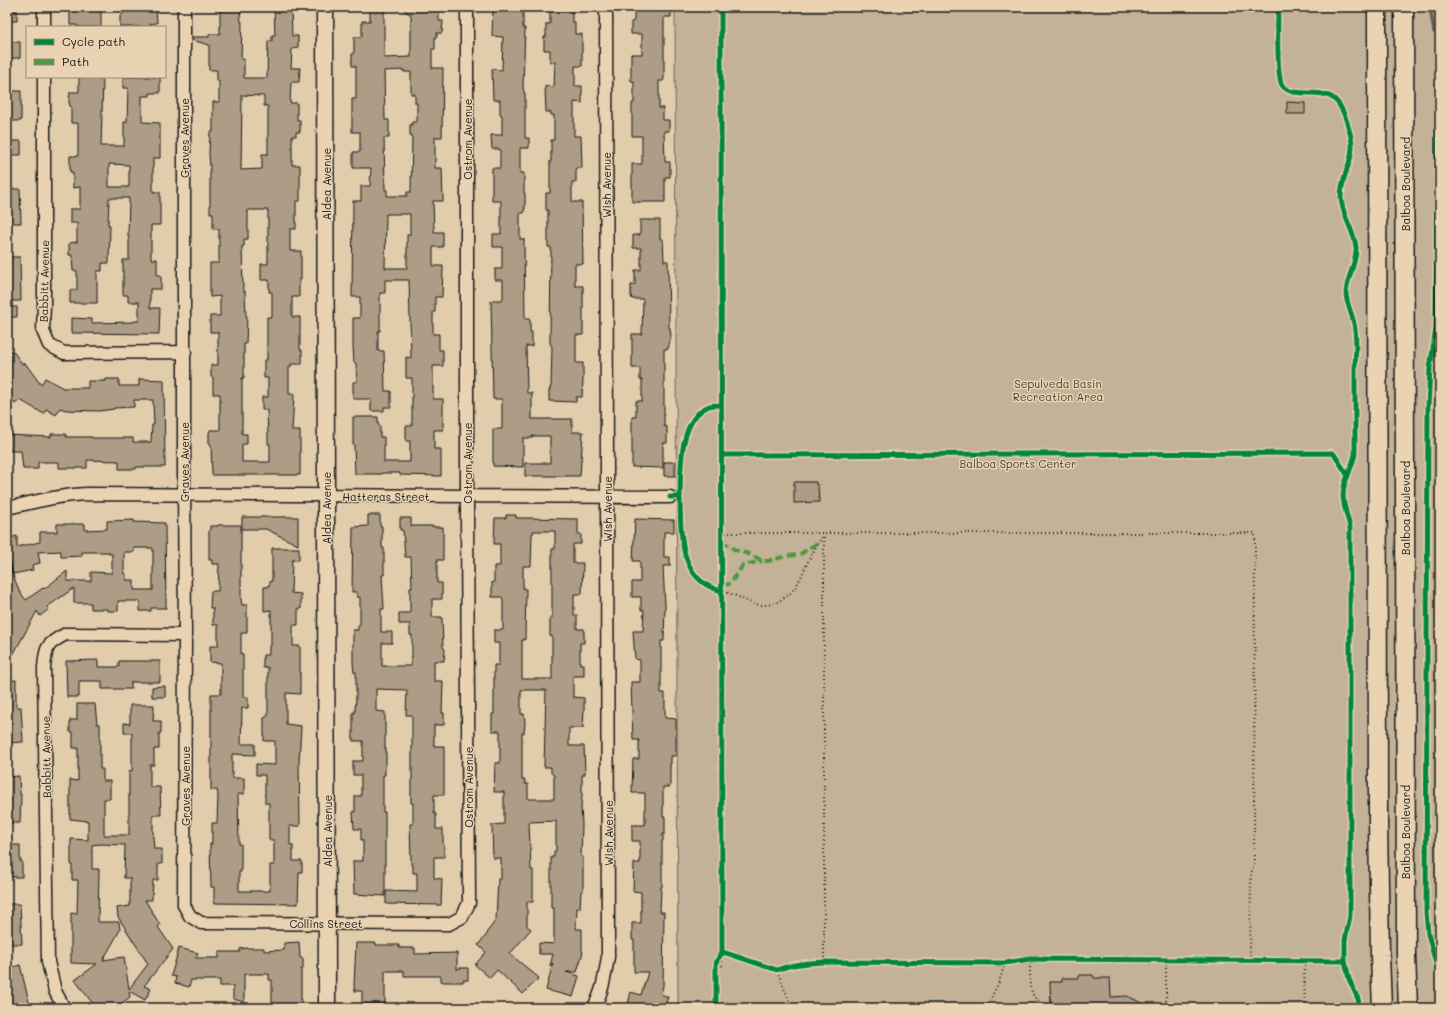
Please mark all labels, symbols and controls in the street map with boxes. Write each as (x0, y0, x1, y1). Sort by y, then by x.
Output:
legend (26, 26, 166, 78)
text: Cycle path (62, 33, 125, 49)
text: Path (62, 53, 89, 69)
street label: Graves Avenue (177, 98, 192, 178)
street label: Ostrom Avenue (460, 98, 475, 180)
street label: Balboa Boulevard (1398, 137, 1413, 231)
street label: Aldea Avenue (319, 148, 334, 220)
street label: Wish Avenue (599, 152, 614, 218)
street label: Babbitt Avenue (36, 240, 52, 322)
park label: Sepulveda Basin Recreation Area (1013, 376, 1103, 404)
street label: Graves Avenue (177, 422, 192, 502)
street label: Ostrom Avenue (460, 422, 475, 504)
park label: Balboa Sports Center (959, 456, 1077, 471)
street label: Balboa Boulevard (1398, 461, 1413, 555)
street label: Aldea Avenue (319, 472, 334, 544)
street label: Wish Avenue (600, 476, 615, 542)
street label: Hatteras Street (342, 489, 430, 504)
street label: Babbitt Avenue (38, 716, 54, 798)
street label: Graves Avenue (178, 746, 193, 826)
street label: Ostrom Avenue (461, 746, 476, 828)
street label: Balboa Boulevard (1398, 785, 1413, 879)
street label: Aldea Avenue (320, 795, 335, 867)
street label: Wish Avenue (601, 800, 616, 866)
street label: Collins Street (289, 916, 363, 931)

